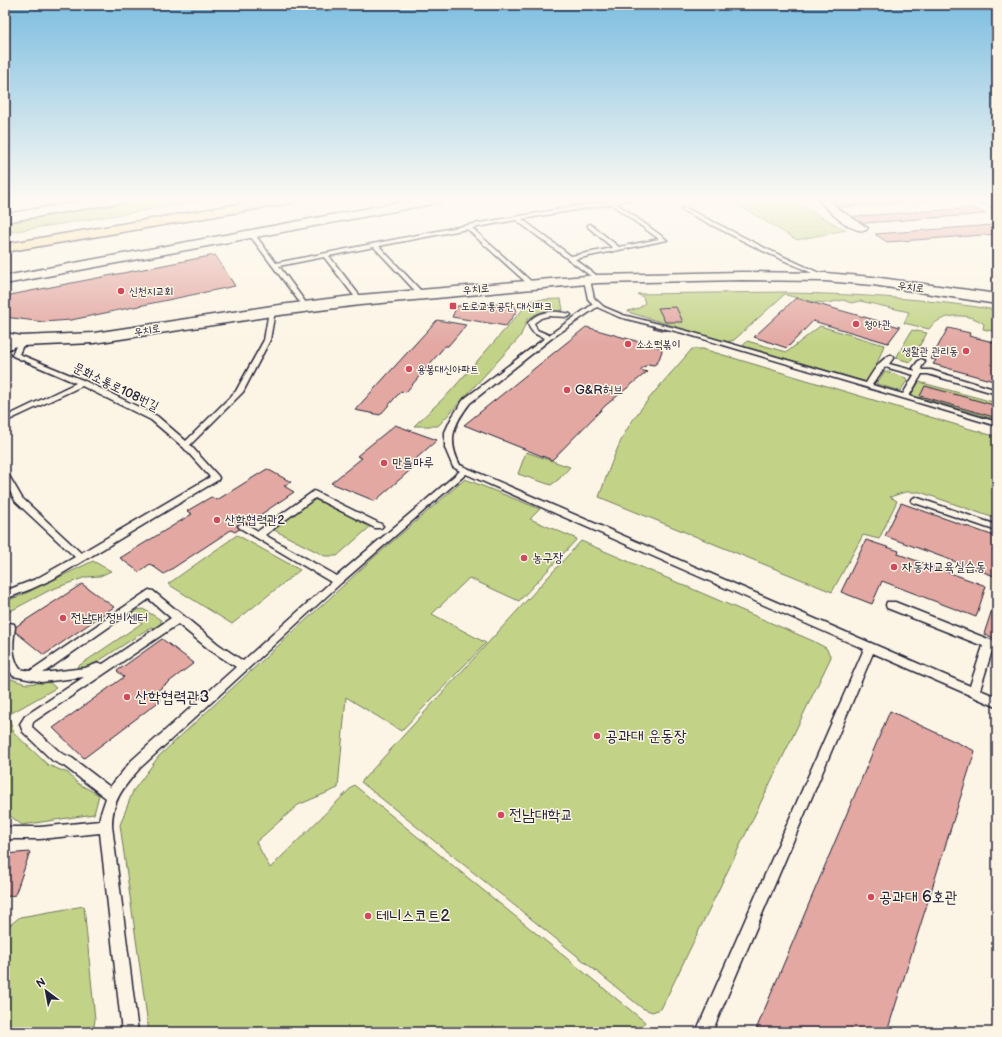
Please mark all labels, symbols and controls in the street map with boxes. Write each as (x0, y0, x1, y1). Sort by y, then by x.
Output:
street label: 우치로 (897, 279, 925, 295)
street label: 우치로 (462, 281, 490, 297)
place label: 신천지교회 (129, 285, 173, 298)
marker: 신천지교회 (116, 286, 126, 296)
place label: 도로교통공단 대신파크 (461, 300, 553, 313)
marker: 도로교통공단 대신파크 (448, 301, 458, 311)
place label: 청아관 (864, 318, 891, 331)
marker: 청아관 (851, 319, 861, 329)
street label: 우치로 (133, 321, 161, 338)
place label: 소소떡볶이 (636, 338, 680, 351)
marker: 소소떡볶이 (623, 339, 633, 349)
place label: 생활관 관리동 (902, 345, 958, 358)
marker: 생활관 관리동 (961, 346, 971, 356)
street label: 문화소통로108번길 (70, 359, 162, 415)
place label: 용봉대신아파트 (417, 363, 479, 376)
marker: 용봉대신아파트 (404, 364, 414, 374)
place label: G&R허브 (575, 382, 624, 398)
marker: G&R허브 (562, 385, 572, 395)
place label: 만들마루 (392, 455, 434, 471)
marker: 만들마루 (379, 458, 389, 468)
place label: 산학협력관2 (225, 512, 285, 528)
marker: 산학협력관2 (212, 515, 222, 525)
place label: 농구장 (532, 550, 563, 566)
marker: 농구장 (519, 553, 529, 563)
place label: 자동차교육실습동 (902, 559, 986, 575)
marker: 자동차교육실습동 (889, 562, 899, 572)
place label: 전남대 정비센터 (71, 610, 148, 626)
marker: 전남대 정비센터 (58, 613, 68, 623)
place label: 산학협력관3 (135, 688, 209, 707)
marker: 산학협력관3 (122, 692, 132, 702)
place label: 공과대 운동장 (605, 727, 687, 746)
marker: 공과대 운동장 (592, 731, 602, 741)
place label: 전남대학교 (509, 806, 573, 825)
marker: 전남대학교 (496, 810, 506, 820)
place label: 공과대 6호관 (879, 888, 958, 907)
marker: 공과대 6호관 (866, 892, 876, 902)
place label: 테니스코트2 (376, 907, 450, 926)
marker: 테니스코트2 (363, 911, 373, 921)
north arrow (26, 971, 66, 1011)
text: N (34, 975, 48, 991)

